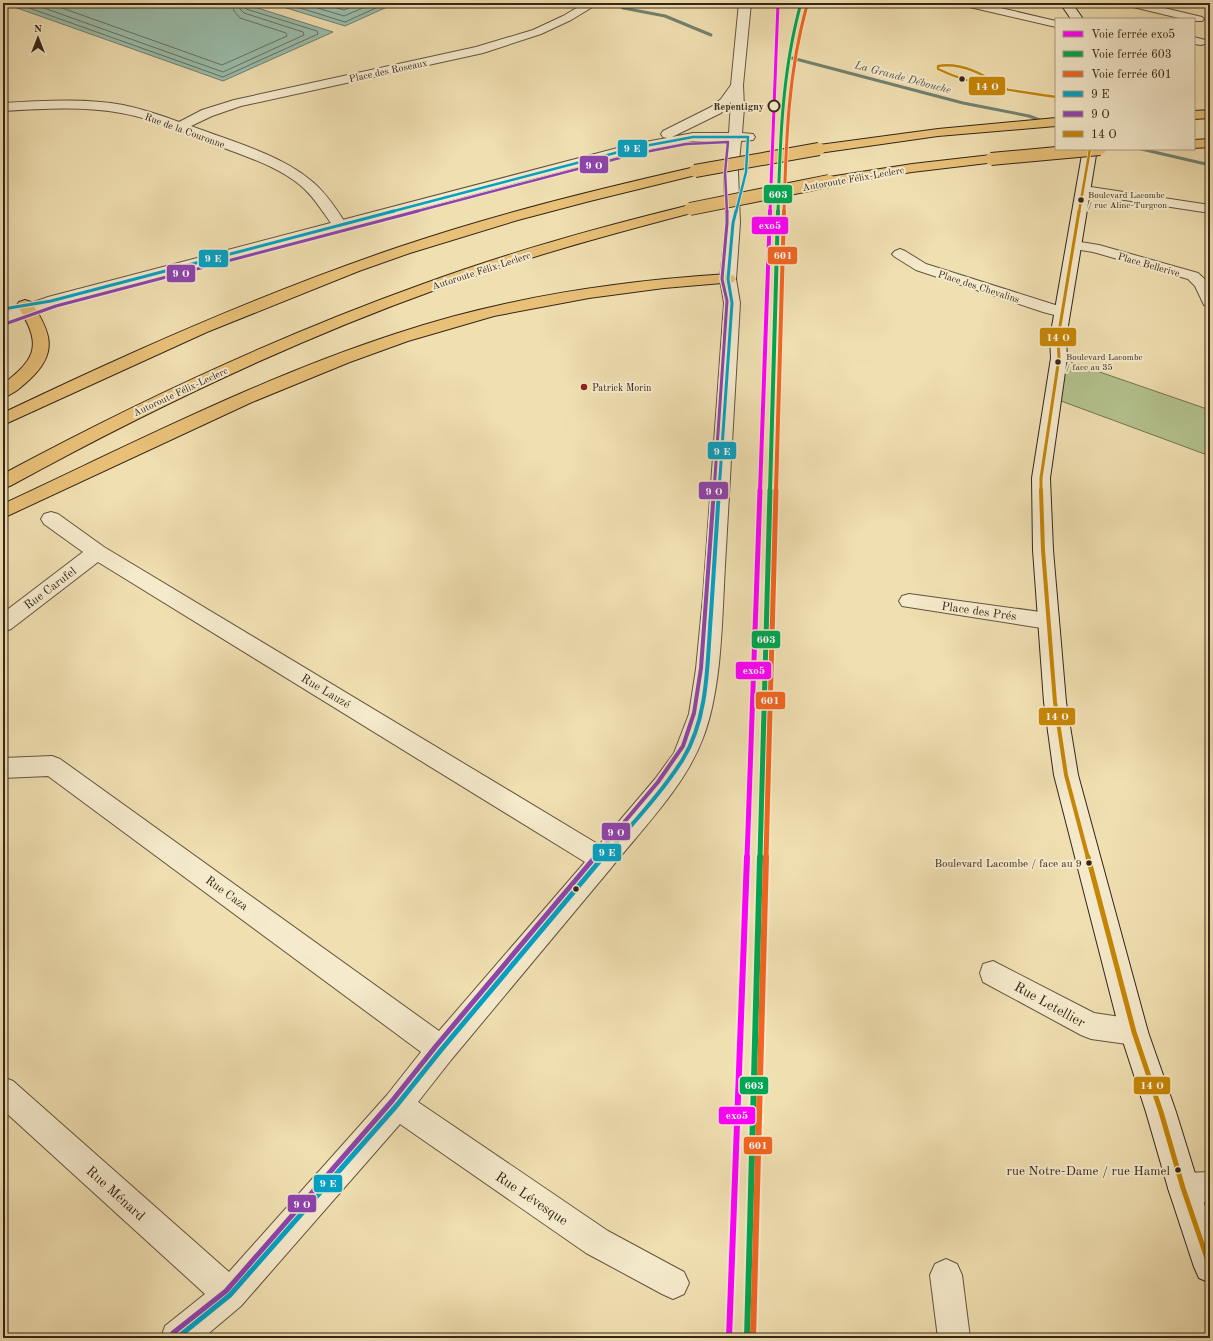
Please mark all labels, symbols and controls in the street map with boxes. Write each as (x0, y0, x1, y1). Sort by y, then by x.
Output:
north arrow (18, 18, 58, 58)
legend (1055, 18, 1195, 150)
text: N (34, 24, 43, 35)
text: Voie ferrée exo5 (1091, 28, 1175, 41)
text: Voie ferrée 603 (1091, 49, 1172, 61)
street label: Place des Roseaux (348, 58, 428, 84)
water label: La Grande Débouche (852, 60, 952, 97)
text: Voie ferrée 601 (1091, 69, 1172, 81)
unlabelled marker (957, 74, 967, 84)
line badge: 14 O (968, 76, 1006, 96)
text: 14 O (975, 82, 999, 93)
text: 9 E (1091, 89, 1110, 101)
marker: Repentigny (767, 99, 781, 113)
place label: Repentigny (713, 102, 764, 112)
text: 9 O (1091, 109, 1110, 121)
street label: Rue de la Couronne (143, 112, 226, 150)
text: 14 O (1091, 129, 1117, 141)
line badge: 9 E (617, 139, 648, 158)
text: 9 E (623, 144, 641, 155)
line badge: 9 O (579, 155, 609, 174)
text: 9 O (585, 161, 603, 172)
street label: Autoroute Félix-Leclerc (802, 165, 905, 193)
line badge: 603 (763, 184, 793, 204)
text: 603 (768, 190, 788, 201)
place label: Boulevard Lacombe / rue Aline-Turgeon (1088, 191, 1167, 210)
marker: Boulevard Lacombe / rue Aline-Turgeon (1076, 195, 1086, 205)
line badge: exo5 (751, 216, 789, 235)
text: exo5 (759, 221, 781, 232)
line badge: 601 (767, 246, 798, 265)
line badge: 9 E (198, 249, 229, 268)
street label: Autoroute Félix-Leclerc (431, 250, 532, 292)
text: 601 (773, 251, 793, 262)
street label: Place Bellerive (1117, 251, 1181, 279)
text: 9 E (204, 254, 222, 265)
line badge: 9 O (166, 264, 196, 283)
text: 9 O (172, 269, 190, 280)
street label: Place des Chevalins (937, 269, 1021, 305)
line badge: 14 O (1039, 327, 1077, 347)
text: 14 O (1046, 333, 1070, 344)
place label: Boulevard Lacombe / face au 35 (1066, 353, 1143, 372)
marker: Boulevard Lacombe / face au 35 (1053, 357, 1063, 367)
street label: Autoroute Félix-Leclerc (132, 365, 230, 418)
marker: Patrick Morin (579, 382, 589, 392)
place label: Patrick Morin (592, 383, 652, 393)
line badge: 9 E (707, 441, 737, 460)
text: 9 E (713, 447, 731, 458)
line badge: 9 O (698, 481, 729, 500)
text: 9 O (705, 487, 723, 498)
street label: Rue Carufel (22, 565, 79, 612)
street label: Place des Prés (941, 601, 1017, 623)
line badge: 603 (751, 630, 781, 649)
text: 603 (756, 635, 776, 646)
line badge: exo5 (735, 661, 772, 680)
text: exo5 (743, 666, 765, 677)
street label: Rue Lauzé (299, 673, 353, 711)
line badge: 601 (755, 691, 786, 710)
text: 601 (760, 696, 780, 707)
line badge: 14 O (1038, 707, 1076, 726)
text: 14 O (1045, 712, 1069, 723)
line badge: 9 O (601, 822, 631, 841)
text: 9 O (607, 828, 625, 839)
line badge: 9 E (592, 843, 622, 862)
text: 9 E (598, 848, 616, 859)
marker: Boulevard Lacombe / face au 9 (1084, 858, 1094, 868)
place label: Boulevard Lacombe / face au 9 (934, 859, 1082, 870)
street label: Rue Caza (203, 875, 250, 913)
unlabelled marker (571, 884, 581, 894)
street label: Rue Letellier (1012, 980, 1087, 1030)
line badge: 603 (739, 1076, 769, 1095)
line badge: 14 O (1133, 1076, 1171, 1095)
text: 603 (744, 1081, 764, 1092)
text: 14 O (1140, 1081, 1164, 1092)
line badge: exo5 (718, 1106, 756, 1125)
text: exo5 (726, 1111, 748, 1122)
line badge: 601 (743, 1136, 773, 1155)
text: 601 (748, 1141, 768, 1152)
street label: Rue Ménard (83, 1164, 147, 1224)
place label: rue Notre-Dame / rue Hamel (1007, 1165, 1170, 1178)
marker: rue Notre-Dame / rue Hamel (1173, 1165, 1183, 1175)
street label: Rue Lévesque (493, 1170, 570, 1228)
line badge: 9 E (313, 1174, 343, 1193)
text: 9 E (319, 1179, 337, 1190)
line badge: 9 O (287, 1194, 317, 1213)
text: 9 O (293, 1200, 311, 1211)

